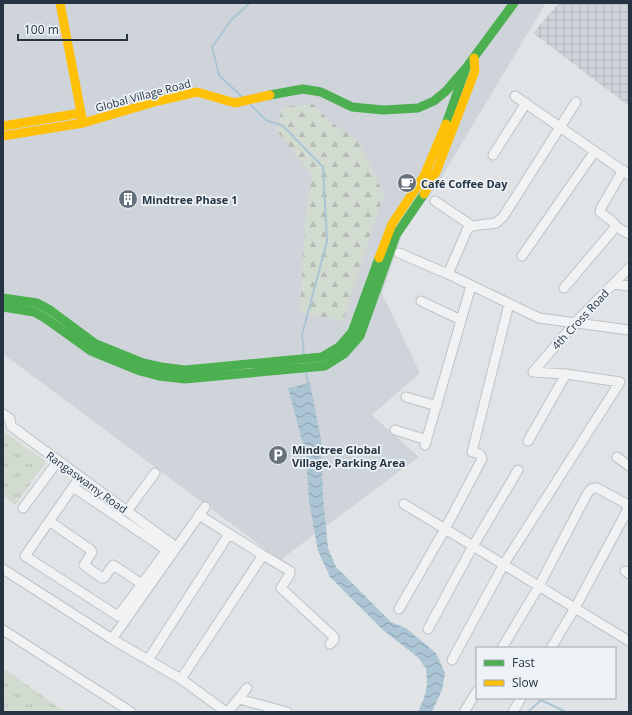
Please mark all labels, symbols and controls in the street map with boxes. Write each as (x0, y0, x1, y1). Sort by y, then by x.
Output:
scale bar (18, 16, 127, 42)
text: 100 m (24, 21, 59, 38)
street label: Global Village Road (94, 75, 192, 115)
cafe icon: Café Coffee Day (396, 172, 418, 194)
place label: Café Coffee Day (421, 176, 508, 191)
building icon: Mindtree Phase 1 (117, 188, 139, 210)
place label: Mindtree Phase 1 (142, 192, 237, 207)
street label: 4th Cross Road (548, 286, 612, 352)
place label: Mindtree Global Village, Parking Area (292, 442, 405, 470)
parking icon: Mindtree Global Village, Parking Area (267, 444, 289, 466)
street label: Rangaswamy Road (44, 448, 130, 516)
legend (476, 647, 616, 699)
text: Fast (512, 654, 535, 671)
text: Slow (512, 674, 539, 691)

